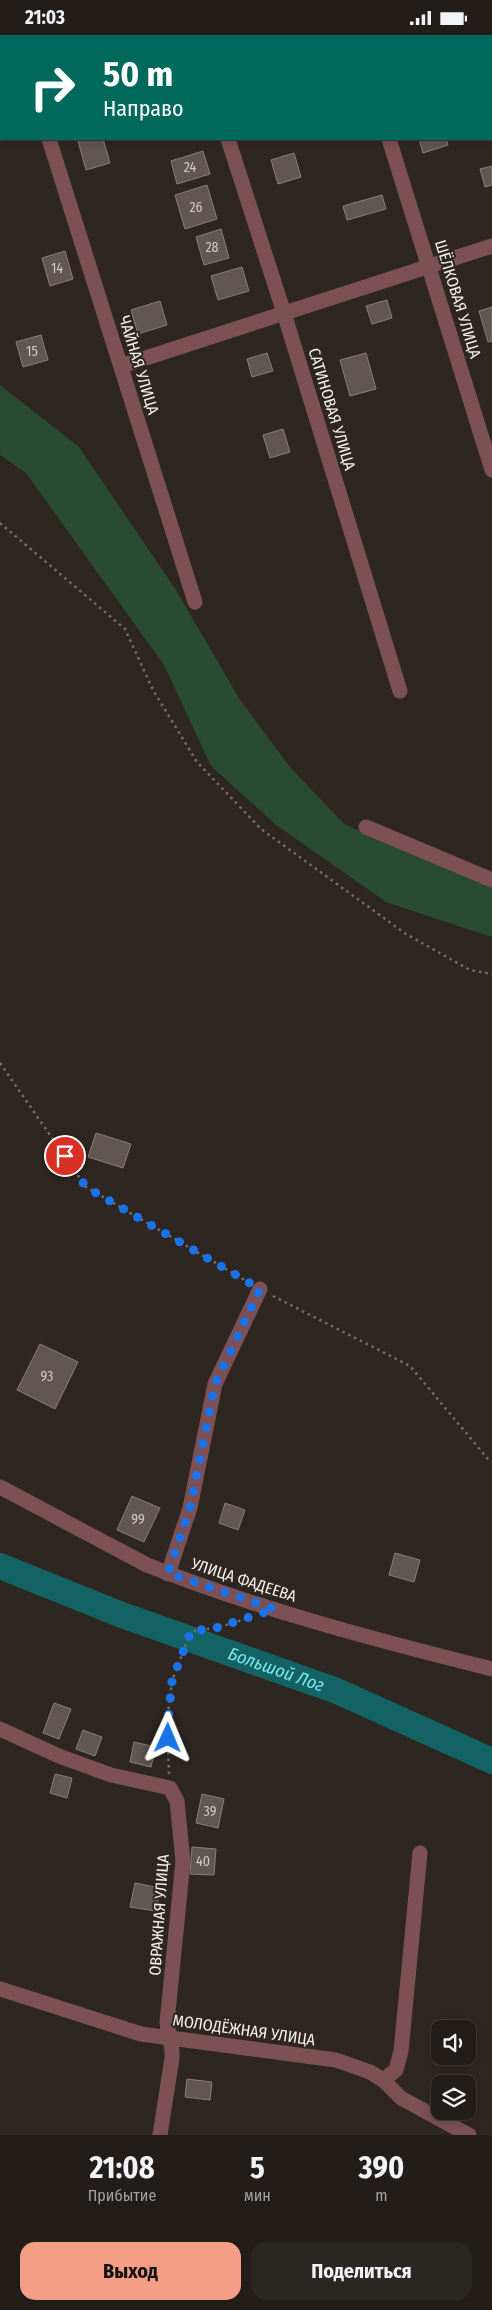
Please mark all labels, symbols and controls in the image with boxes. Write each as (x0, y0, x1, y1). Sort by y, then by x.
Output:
text: 21:03 (25, 6, 65, 29)
text: 50 m (103, 53, 173, 95)
icon: right (20, 55, 85, 120)
text: Направо (103, 95, 184, 122)
house number: 24 (184, 159, 197, 176)
house number: 26 (189, 199, 203, 216)
street label: ШЁЛКОВАЯ УЛИЦА (431, 238, 485, 361)
house number: 28 (205, 239, 219, 256)
house number: 14 (51, 260, 63, 277)
street label: ЧАЙНАЯ УЛИЦА (115, 313, 163, 417)
house number: 15 (26, 343, 38, 360)
street label: САТИНОВАЯ УЛИЦА (304, 346, 360, 473)
pin (44, 1135, 86, 1177)
icon: arrive (51, 1142, 79, 1170)
house number: 93 (41, 1368, 53, 1385)
house number: 99 (131, 1511, 145, 1528)
street label: УЛИЦА ФАДЕЕВА (188, 1554, 300, 1606)
water label: Большой Лог (225, 1642, 328, 1697)
position arrow (141, 1711, 193, 1763)
house number: 39 (204, 1803, 217, 1820)
street label: ОВРАЖНАЯ УЛИЦА (145, 1853, 173, 1976)
house number: 40 (196, 1853, 210, 1870)
street label: МОЛОДЁЖНАЯ УЛИЦА (171, 2011, 317, 2049)
map controls (431, 2020, 476, 2120)
button: sound (431, 2020, 476, 2065)
button: layers (431, 2075, 476, 2120)
text: 21:08 (89, 2150, 155, 2186)
text: 5 (250, 2150, 265, 2186)
text: 390 (359, 2150, 404, 2186)
text: Прибытие (88, 2186, 156, 2205)
text: мин (244, 2186, 271, 2205)
text: m (375, 2186, 388, 2205)
button: Выход (20, 2242, 241, 2300)
button: Поделиться (251, 2242, 472, 2300)

